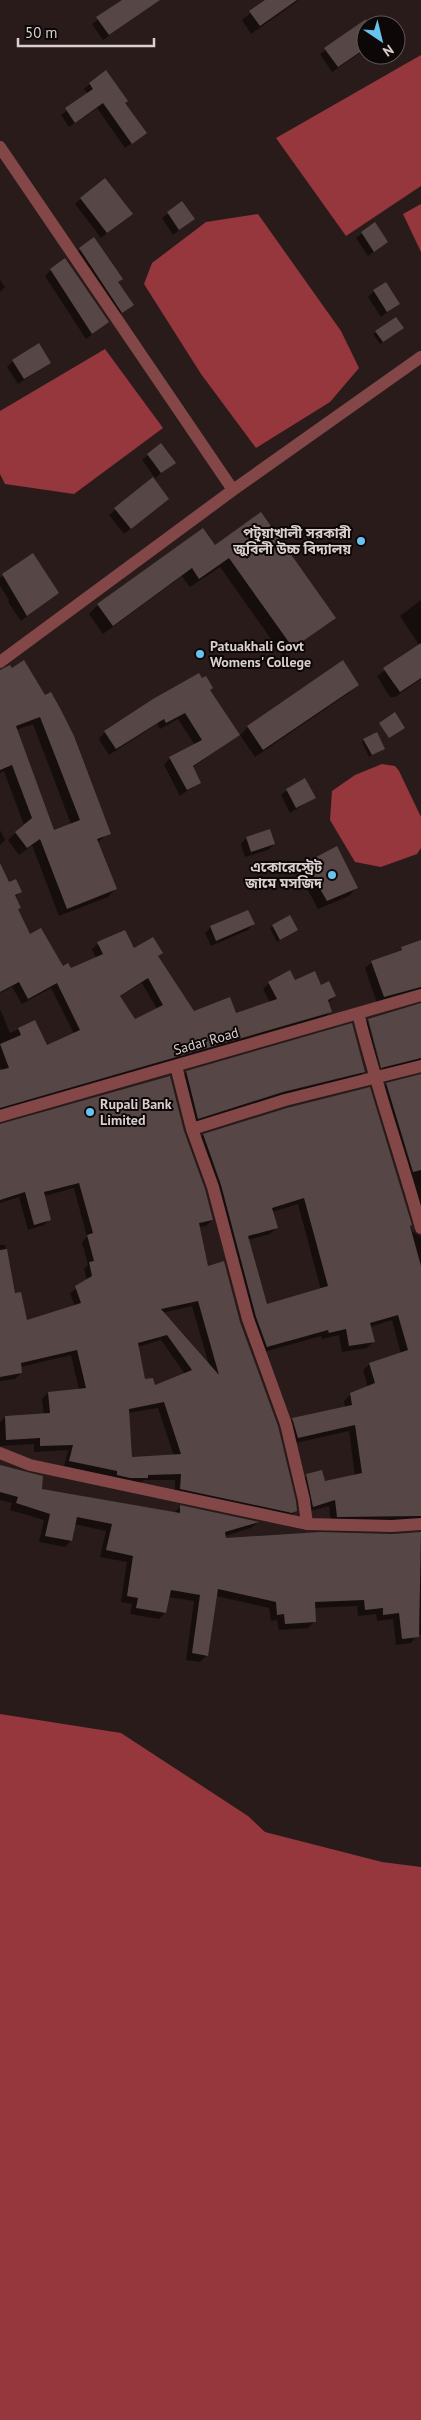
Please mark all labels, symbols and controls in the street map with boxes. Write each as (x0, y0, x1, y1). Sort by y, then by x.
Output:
scale bar (18, 15, 154, 47)
north arrow (356, 15, 406, 65)
text: 50 m (25, 23, 58, 42)
text: N (380, 41, 397, 61)
place label: পটুয়াখালী সরকারী জুবিলী উচ্চ বিদ্যালয় (232, 524, 352, 558)
marker: পটুয়াখালী সরকারী জুবিলী উচ্চ বিদ্যালয় (355, 535, 367, 547)
place label: Patuakhali Govt Womens' College (210, 637, 311, 671)
marker: Patuakhali Govt Womens' College (194, 648, 206, 660)
place label: একোরেস্ট্রেট জামে মসজিদ (244, 858, 323, 892)
marker: একোরেস্ট্রেট জামে মসজিদ (326, 869, 338, 881)
street label: Sadar Road (171, 1023, 241, 1059)
place label: Rupali Bank Limited (100, 1095, 172, 1129)
marker: Rupali Bank Limited (84, 1106, 96, 1118)

